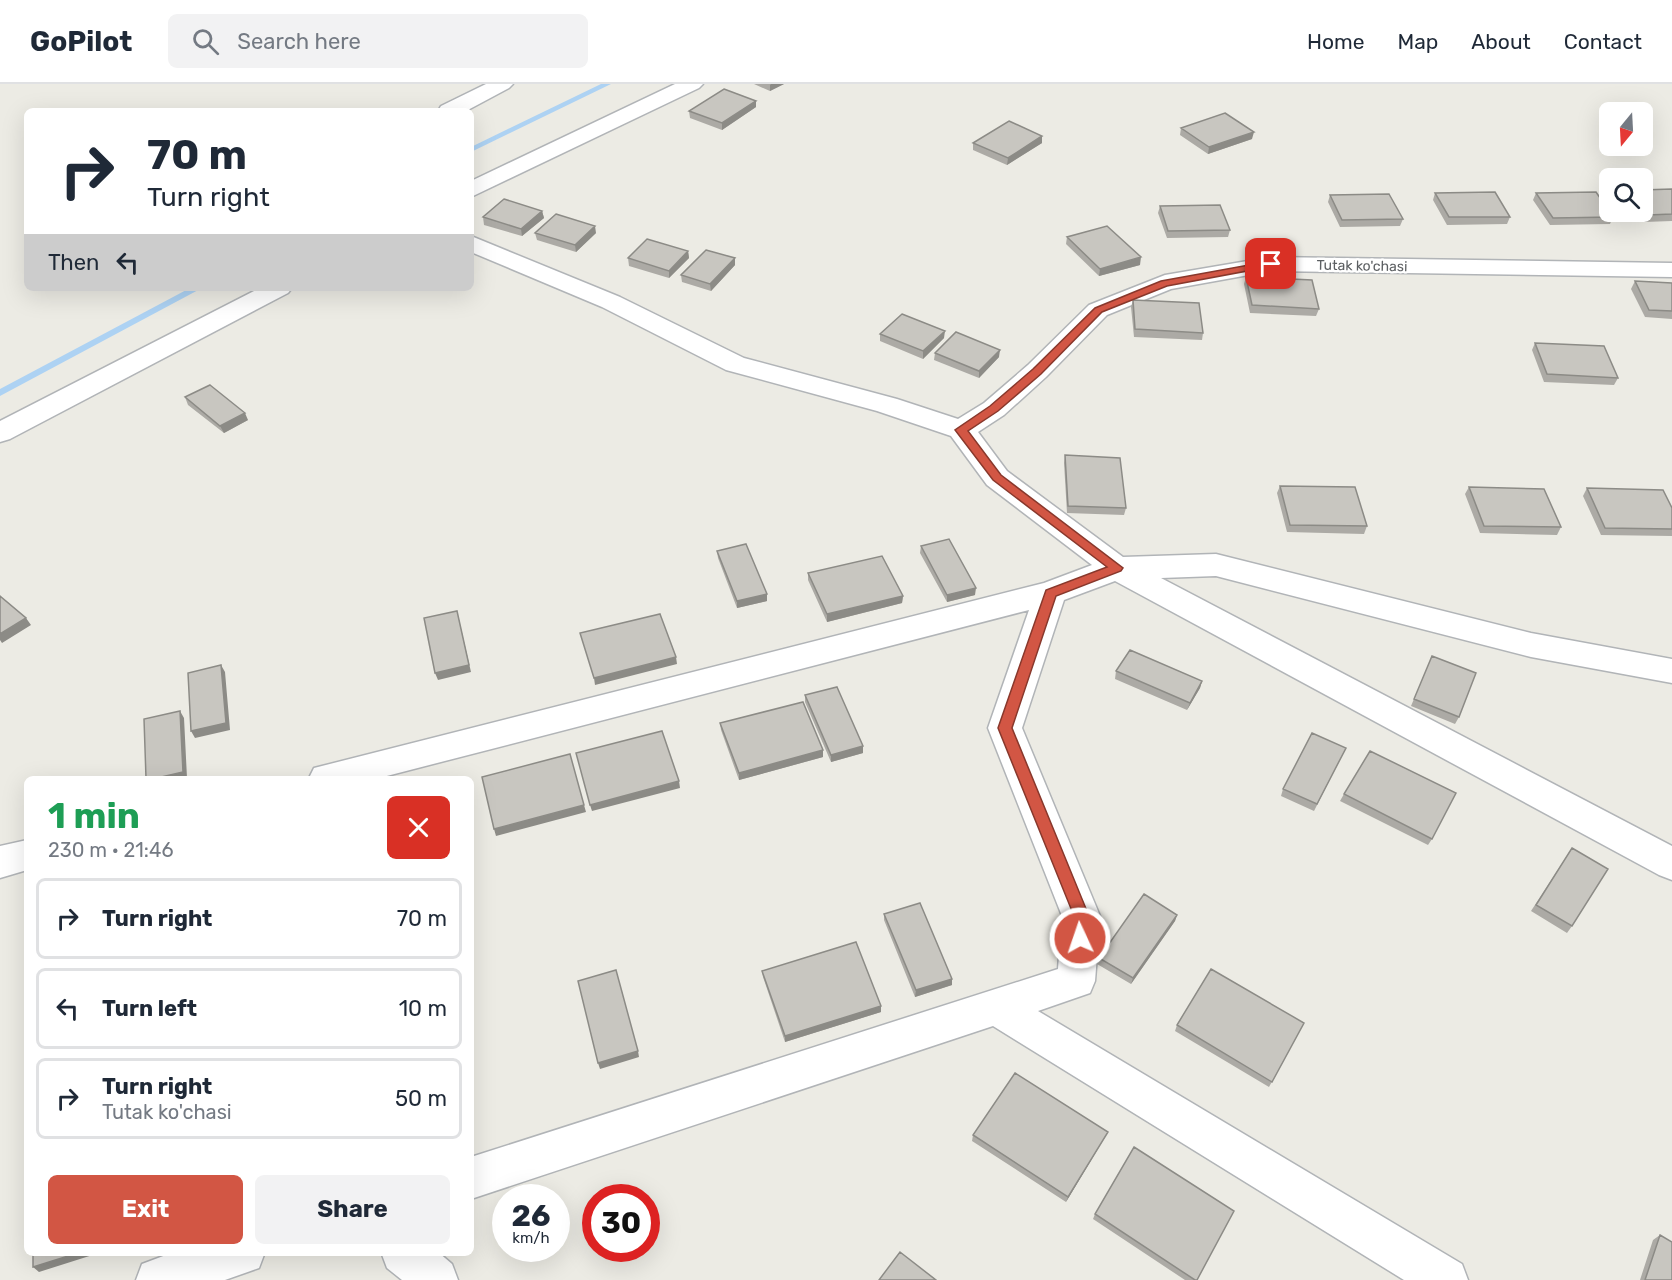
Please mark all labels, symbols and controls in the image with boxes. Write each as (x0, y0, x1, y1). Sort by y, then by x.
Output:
search box (168, 14, 588, 68)
text: GoPilot (30, 25, 132, 58)
icon: search (189, 25, 222, 58)
text: Search here (237, 28, 361, 55)
text: Home (1307, 29, 1364, 54)
text: Map (1397, 29, 1438, 54)
text: About (1471, 29, 1531, 54)
text: Contact (1564, 29, 1642, 54)
north arrow (1599, 102, 1653, 156)
map controls (1599, 102, 1653, 222)
text: 70 m (147, 130, 247, 180)
icon: right (48, 132, 126, 210)
button: search (1599, 168, 1653, 222)
text: Turn right (147, 181, 270, 213)
pin (1245, 238, 1296, 289)
icon: left (111, 246, 144, 279)
icon: arrive (1254, 247, 1287, 280)
text: Then (48, 249, 99, 276)
street label: Tutak ko'chasi (1316, 257, 1408, 275)
text: 1 min (48, 794, 140, 837)
button: close (387, 796, 450, 859)
text: 230 m · 21:46 (48, 838, 173, 862)
icon: right (51, 902, 84, 935)
text: Turn right (102, 905, 212, 932)
text: 70 m (397, 905, 447, 932)
position arrow (1048, 906, 1112, 970)
icon: left (51, 992, 84, 1025)
text: Turn left (102, 995, 197, 1022)
text: 10 m (399, 995, 447, 1022)
text: Turn right (102, 1073, 212, 1100)
icon: right (51, 1082, 84, 1115)
text: 50 m (395, 1085, 447, 1112)
text: Tutak ko'chasi (102, 1100, 232, 1124)
button: Exit (48, 1175, 243, 1244)
button: Share (255, 1175, 450, 1244)
speed limit sign: 30 (582, 1184, 660, 1262)
text: 26 (511, 1198, 551, 1234)
text: km/h (512, 1229, 550, 1247)

